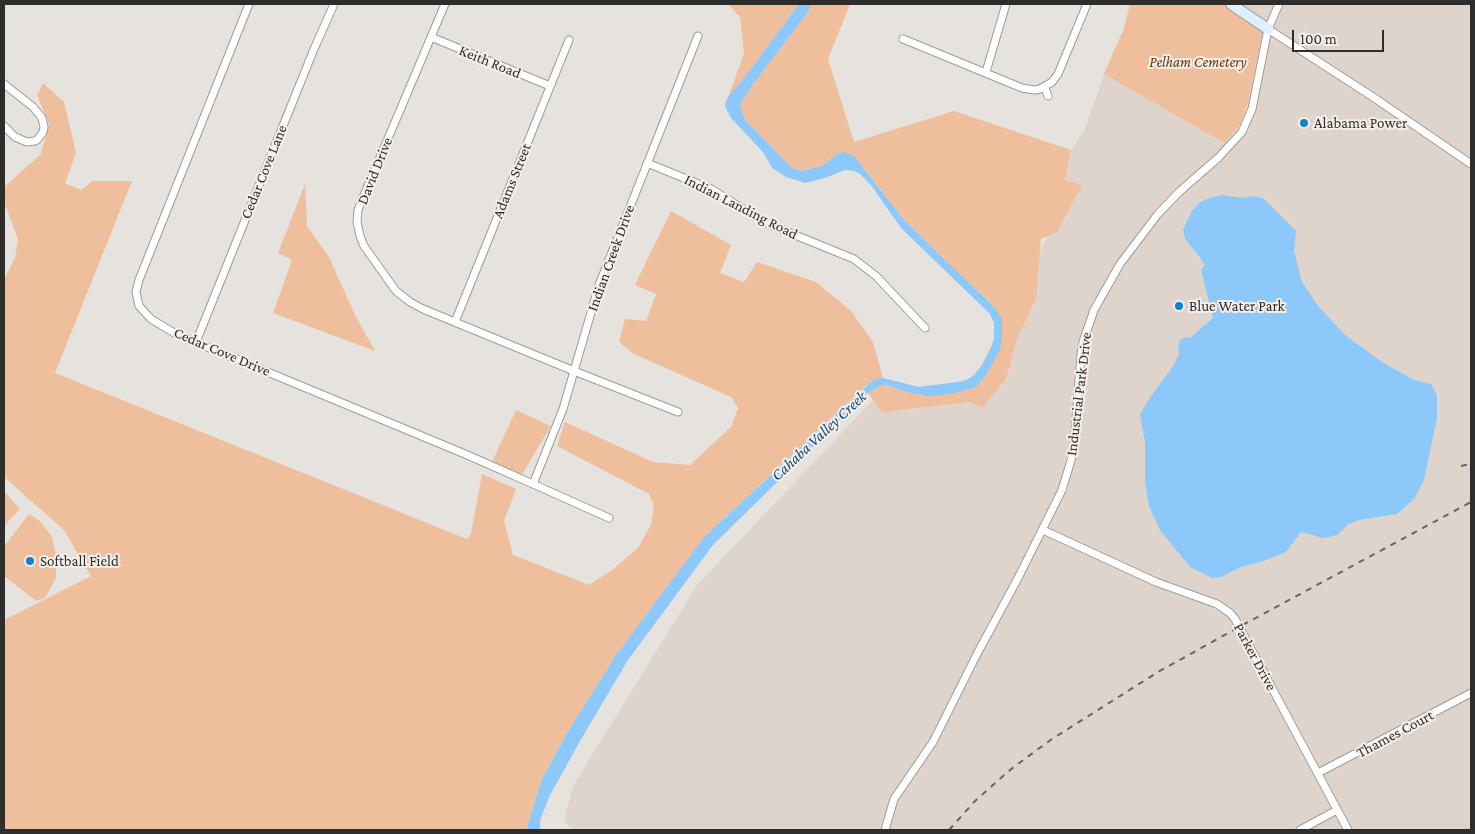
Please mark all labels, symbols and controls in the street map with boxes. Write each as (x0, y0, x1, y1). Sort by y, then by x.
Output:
scale bar (1295, 20, 1388, 52)
text: 100 m (1300, 31, 1337, 47)
street label: Keith Road (456, 41, 524, 83)
park label: Pelham Cemetery (1149, 53, 1247, 71)
place label: Alabama Power (1314, 114, 1407, 132)
marker: Alabama Power (1298, 117, 1310, 129)
street label: Cedar Cove Lane (237, 122, 291, 222)
street label: David Drive (353, 135, 397, 207)
street label: Adams Street (489, 141, 535, 221)
street label: Indian Landing Road (681, 171, 801, 243)
street label: Indian Creek Drive (583, 202, 639, 314)
place label: Blue Water Park (1189, 297, 1285, 315)
marker: Blue Water Park (1173, 300, 1185, 312)
street label: Cedar Cove Drive (171, 324, 273, 380)
street label: Industrial Park Drive (1062, 331, 1096, 457)
water label: Cahaba Valley Creek (767, 387, 871, 485)
place label: Softball Field (40, 552, 119, 570)
marker: Softball Field (24, 555, 36, 567)
street label: Parker Drive (1230, 620, 1280, 694)
street label: Thames Court (1353, 706, 1437, 762)

